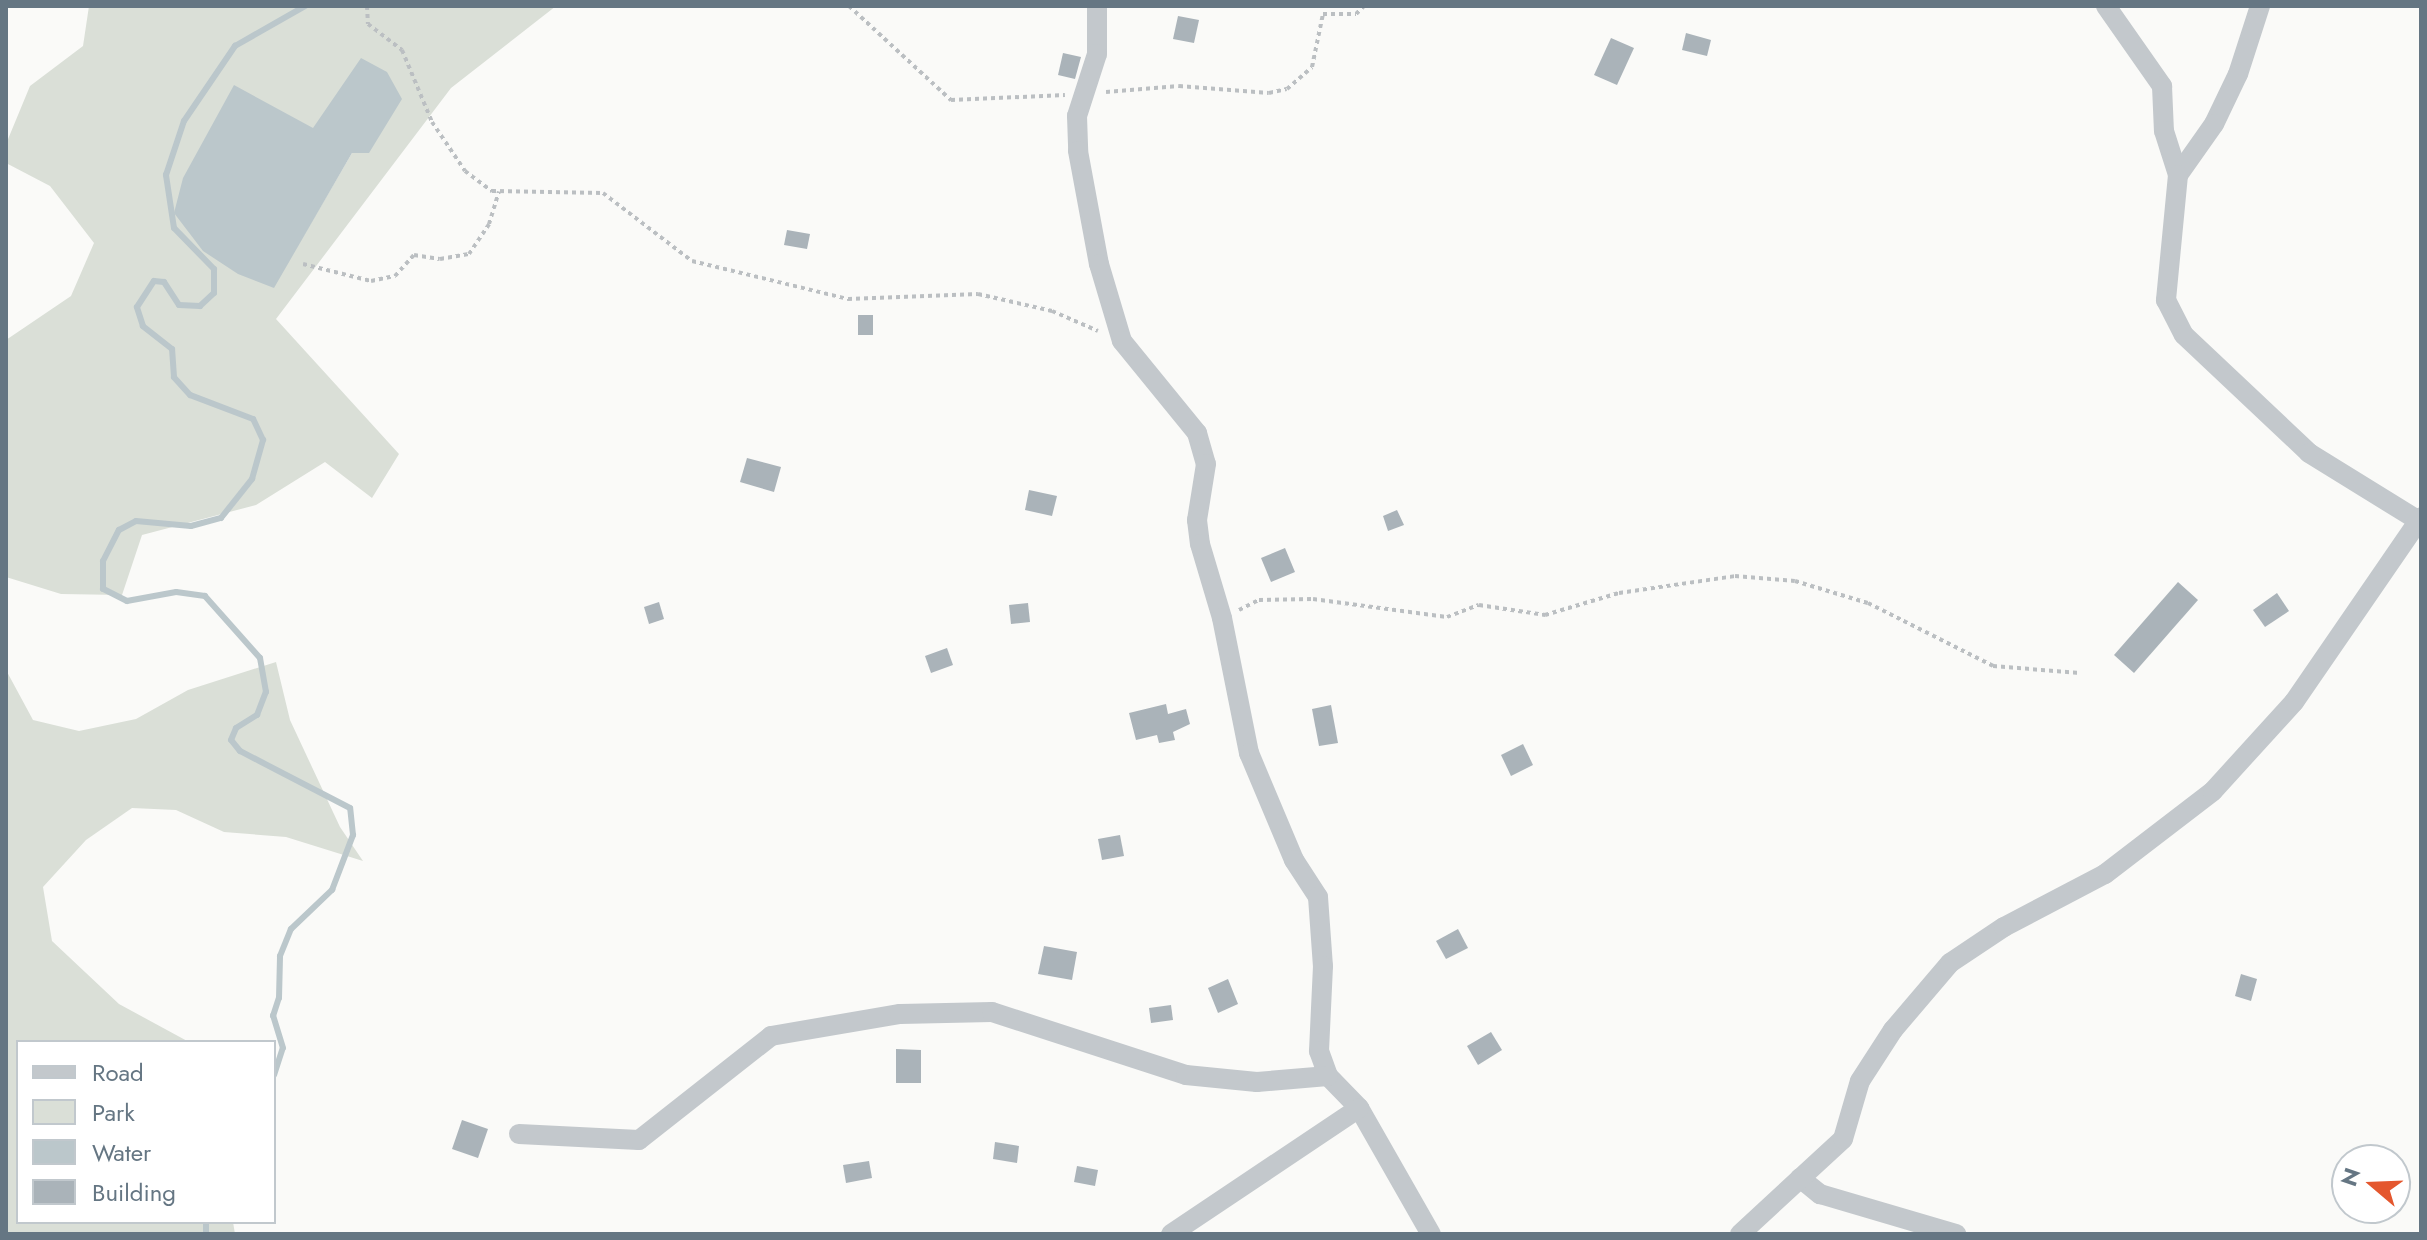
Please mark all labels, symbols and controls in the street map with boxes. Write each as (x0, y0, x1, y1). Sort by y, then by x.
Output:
legend (16, 1040, 276, 1224)
text: Road (92, 1055, 144, 1090)
text: Park (92, 1095, 135, 1130)
text: Water (92, 1135, 151, 1170)
north arrow (2331, 1144, 2411, 1224)
text: N (2332, 1163, 2368, 1190)
text: Building (92, 1175, 176, 1210)

